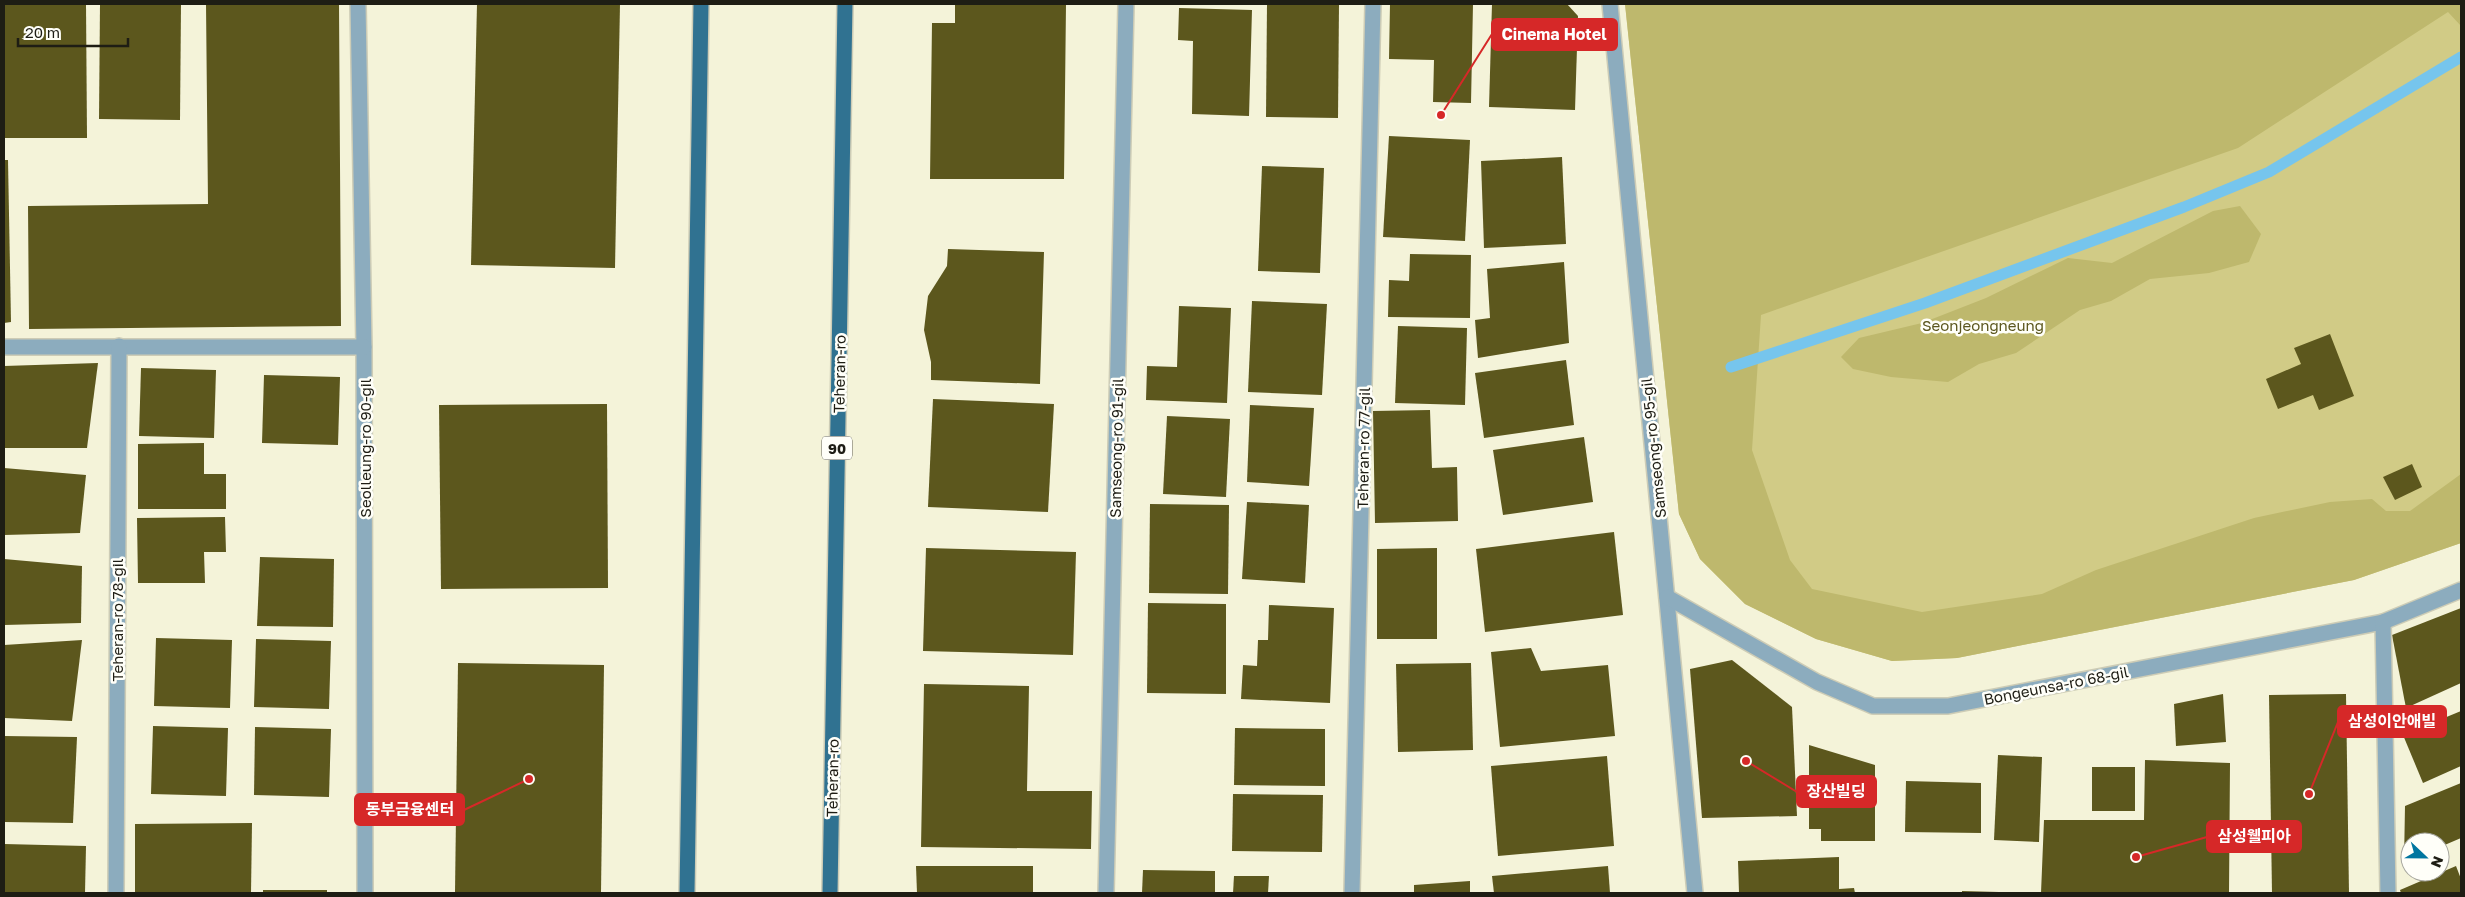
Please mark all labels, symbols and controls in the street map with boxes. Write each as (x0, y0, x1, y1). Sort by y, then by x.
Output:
scale bar (18, 15, 128, 47)
callout: Cinema Hotel (1492, 19, 1617, 50)
text: 20 m (25, 23, 60, 41)
text: Cinema Hotel (1501, 24, 1607, 44)
park label: Seonjeongneung (1922, 316, 2044, 334)
street label: Teheran-ro (829, 335, 849, 413)
street label: Samseong-ro 95-gil (1637, 377, 1669, 519)
street label: Seolleung-ro 90-gil (356, 378, 374, 518)
street label: Samseong-ro 91-gil (1106, 378, 1126, 518)
street label: Teheran-ro 77-gil (1353, 387, 1373, 509)
road number: 90 (822, 436, 852, 459)
street label: Teheran-ro 78-gil (108, 558, 126, 681)
street label: Bongeunsa-ro 68-gil (1982, 662, 2130, 708)
callout: 삼성이안애빌 (2338, 706, 2446, 737)
text: 삼성이안애빌 (2348, 711, 2436, 731)
street label: Teheran-ro (822, 739, 842, 817)
callout: 장산빌딩 (1797, 776, 1876, 807)
text: 장산빌딩 (1807, 781, 1865, 801)
callout: 동부금융센터 (355, 794, 464, 825)
text: 동부금융센터 (366, 799, 454, 819)
callout: 삼성웰피아 (2207, 821, 2301, 852)
text: 삼성웰피아 (2217, 826, 2291, 846)
north arrow (2400, 832, 2450, 882)
text: N (2428, 854, 2447, 870)

